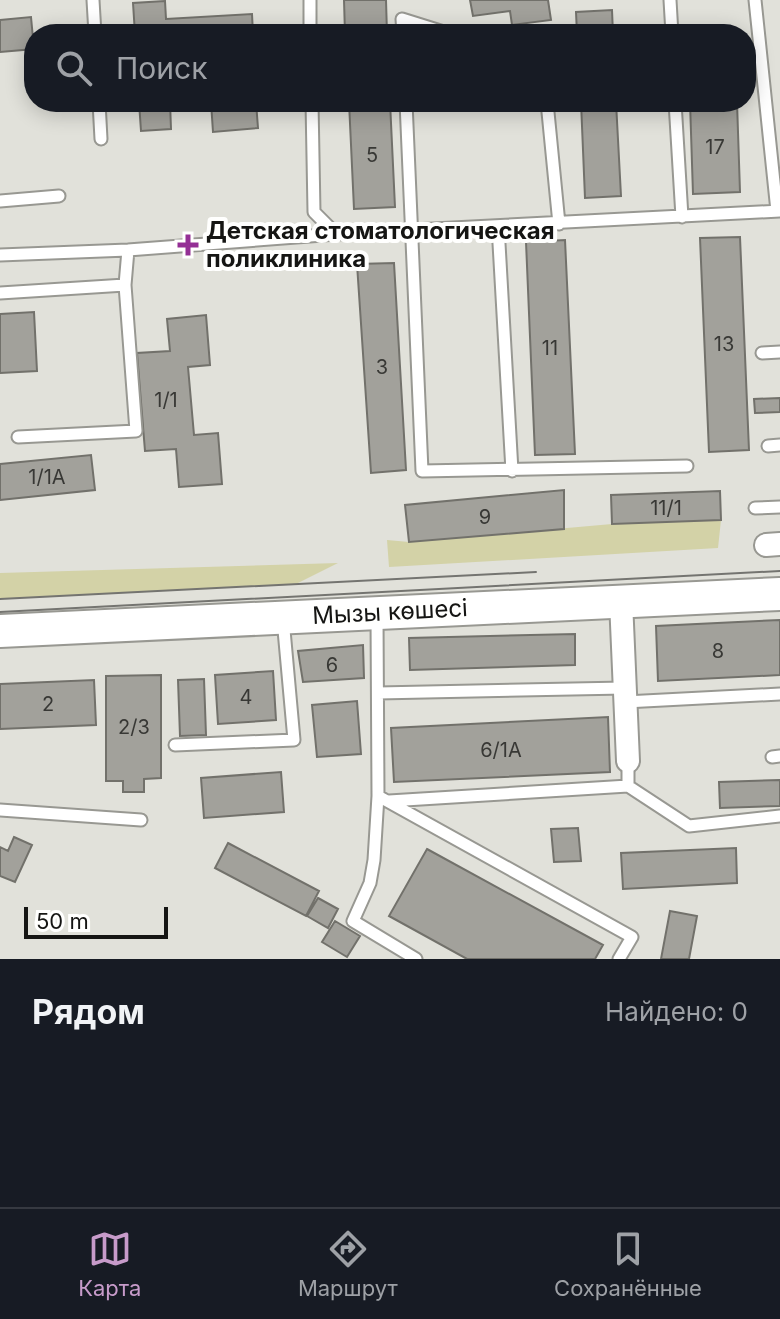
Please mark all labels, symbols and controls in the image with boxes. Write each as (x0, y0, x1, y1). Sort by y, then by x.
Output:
search box (24, 24, 756, 112)
icon: search (52, 46, 96, 90)
text: Поиск (116, 50, 207, 86)
house number: 17 (705, 135, 725, 159)
house number: 5 (366, 143, 378, 167)
place label: Детская стоматологическая поликлиника (206, 216, 555, 273)
marker: Детская стоматологическая поликлиника (177, 234, 199, 256)
house number: 13 (714, 332, 734, 356)
house number: 11 (542, 336, 558, 360)
house number: 3 (376, 355, 388, 379)
house number: 1/1 (154, 388, 178, 412)
house number: 1/1А (28, 465, 66, 489)
house number: 11/1 (650, 496, 682, 520)
house number: 9 (479, 505, 491, 529)
street label: Мызы көшесі (311, 593, 469, 630)
house number: 8 (712, 639, 724, 663)
house number: 6 (326, 653, 338, 677)
house number: 4 (240, 685, 252, 709)
house number: 2 (42, 692, 54, 716)
house number: 2/3 (118, 715, 150, 739)
house number: 6/1А (480, 738, 522, 762)
scale bar (24, 903, 168, 939)
text: 50 m (36, 908, 89, 934)
text: Рядом (32, 991, 145, 1032)
text: Найдено: 0 (605, 996, 748, 1027)
tab: Карта (78, 1227, 141, 1301)
tab: Маршрут (298, 1227, 398, 1301)
tab: Сохранённые (554, 1227, 702, 1301)

